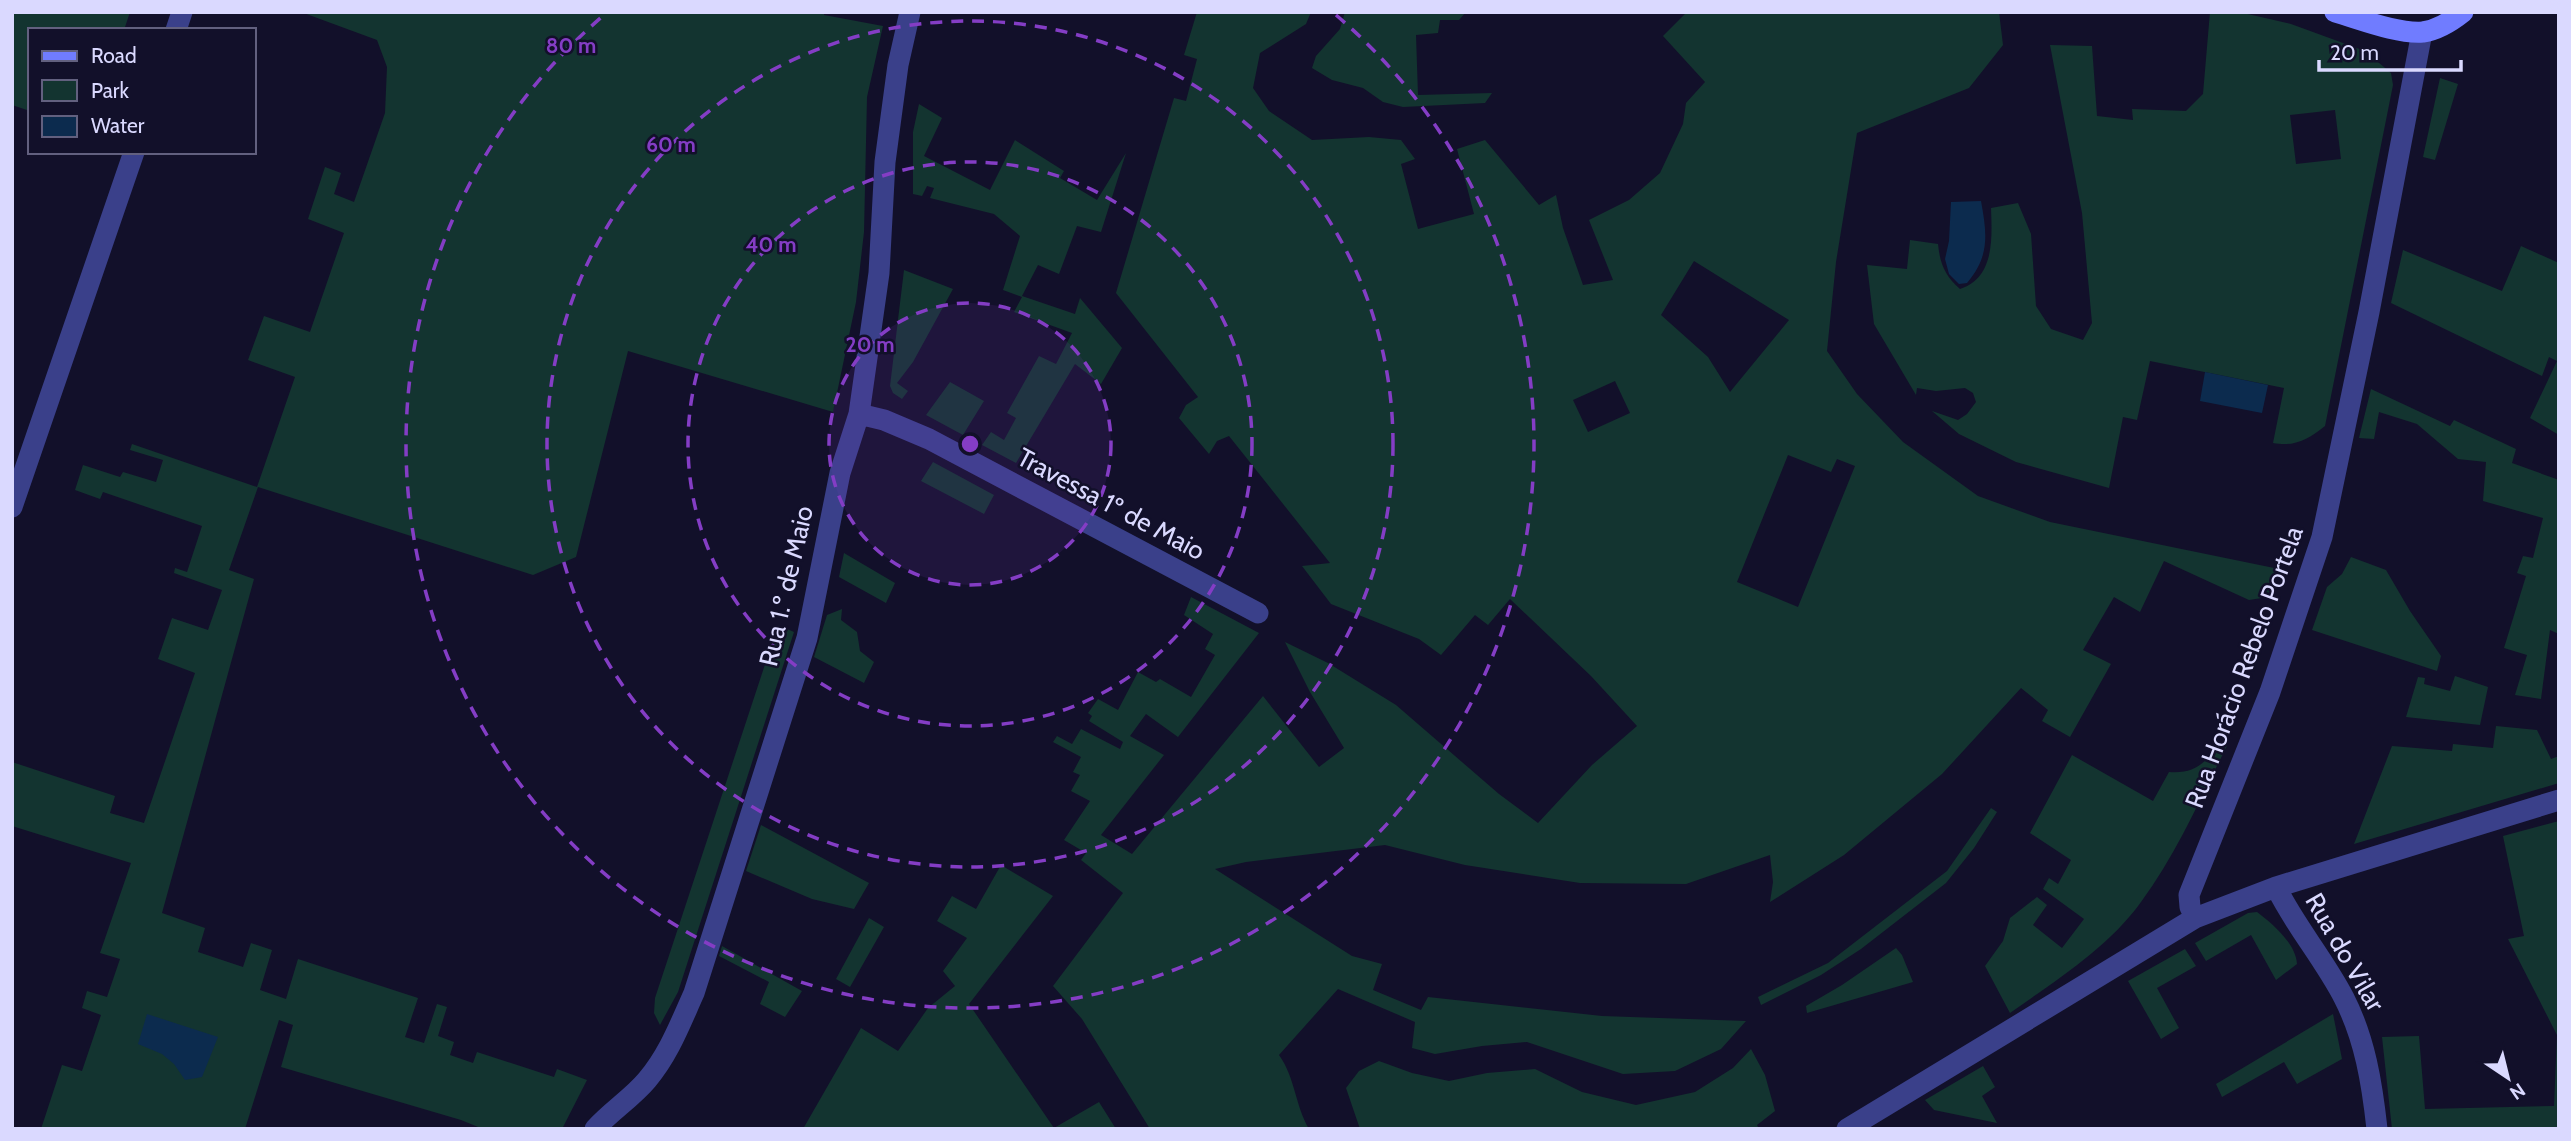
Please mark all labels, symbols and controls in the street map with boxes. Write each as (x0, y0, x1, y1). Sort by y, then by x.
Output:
legend (28, 28, 256, 154)
scale bar (2319, 28, 2461, 72)
text: 80 m (546, 33, 596, 58)
text: 20 m (2330, 40, 2379, 65)
text: Road (91, 43, 137, 68)
text: Park (91, 78, 129, 103)
text: Water (91, 113, 145, 138)
text: 60 m (646, 132, 696, 157)
text: 40 m (746, 232, 796, 257)
text: 20 m (846, 332, 894, 357)
centre of rings (958, 432, 982, 456)
street label: Travessa 1º de Maio (1012, 441, 1210, 567)
street label: Rua 1.º de Maio (752, 503, 820, 669)
street label: Rua Horácio Rebelo Portela (2178, 521, 2310, 812)
street label: Rua do Vilar (2298, 887, 2392, 1018)
north arrow (2473, 1043, 2543, 1113)
text: N (2505, 1078, 2530, 1105)

